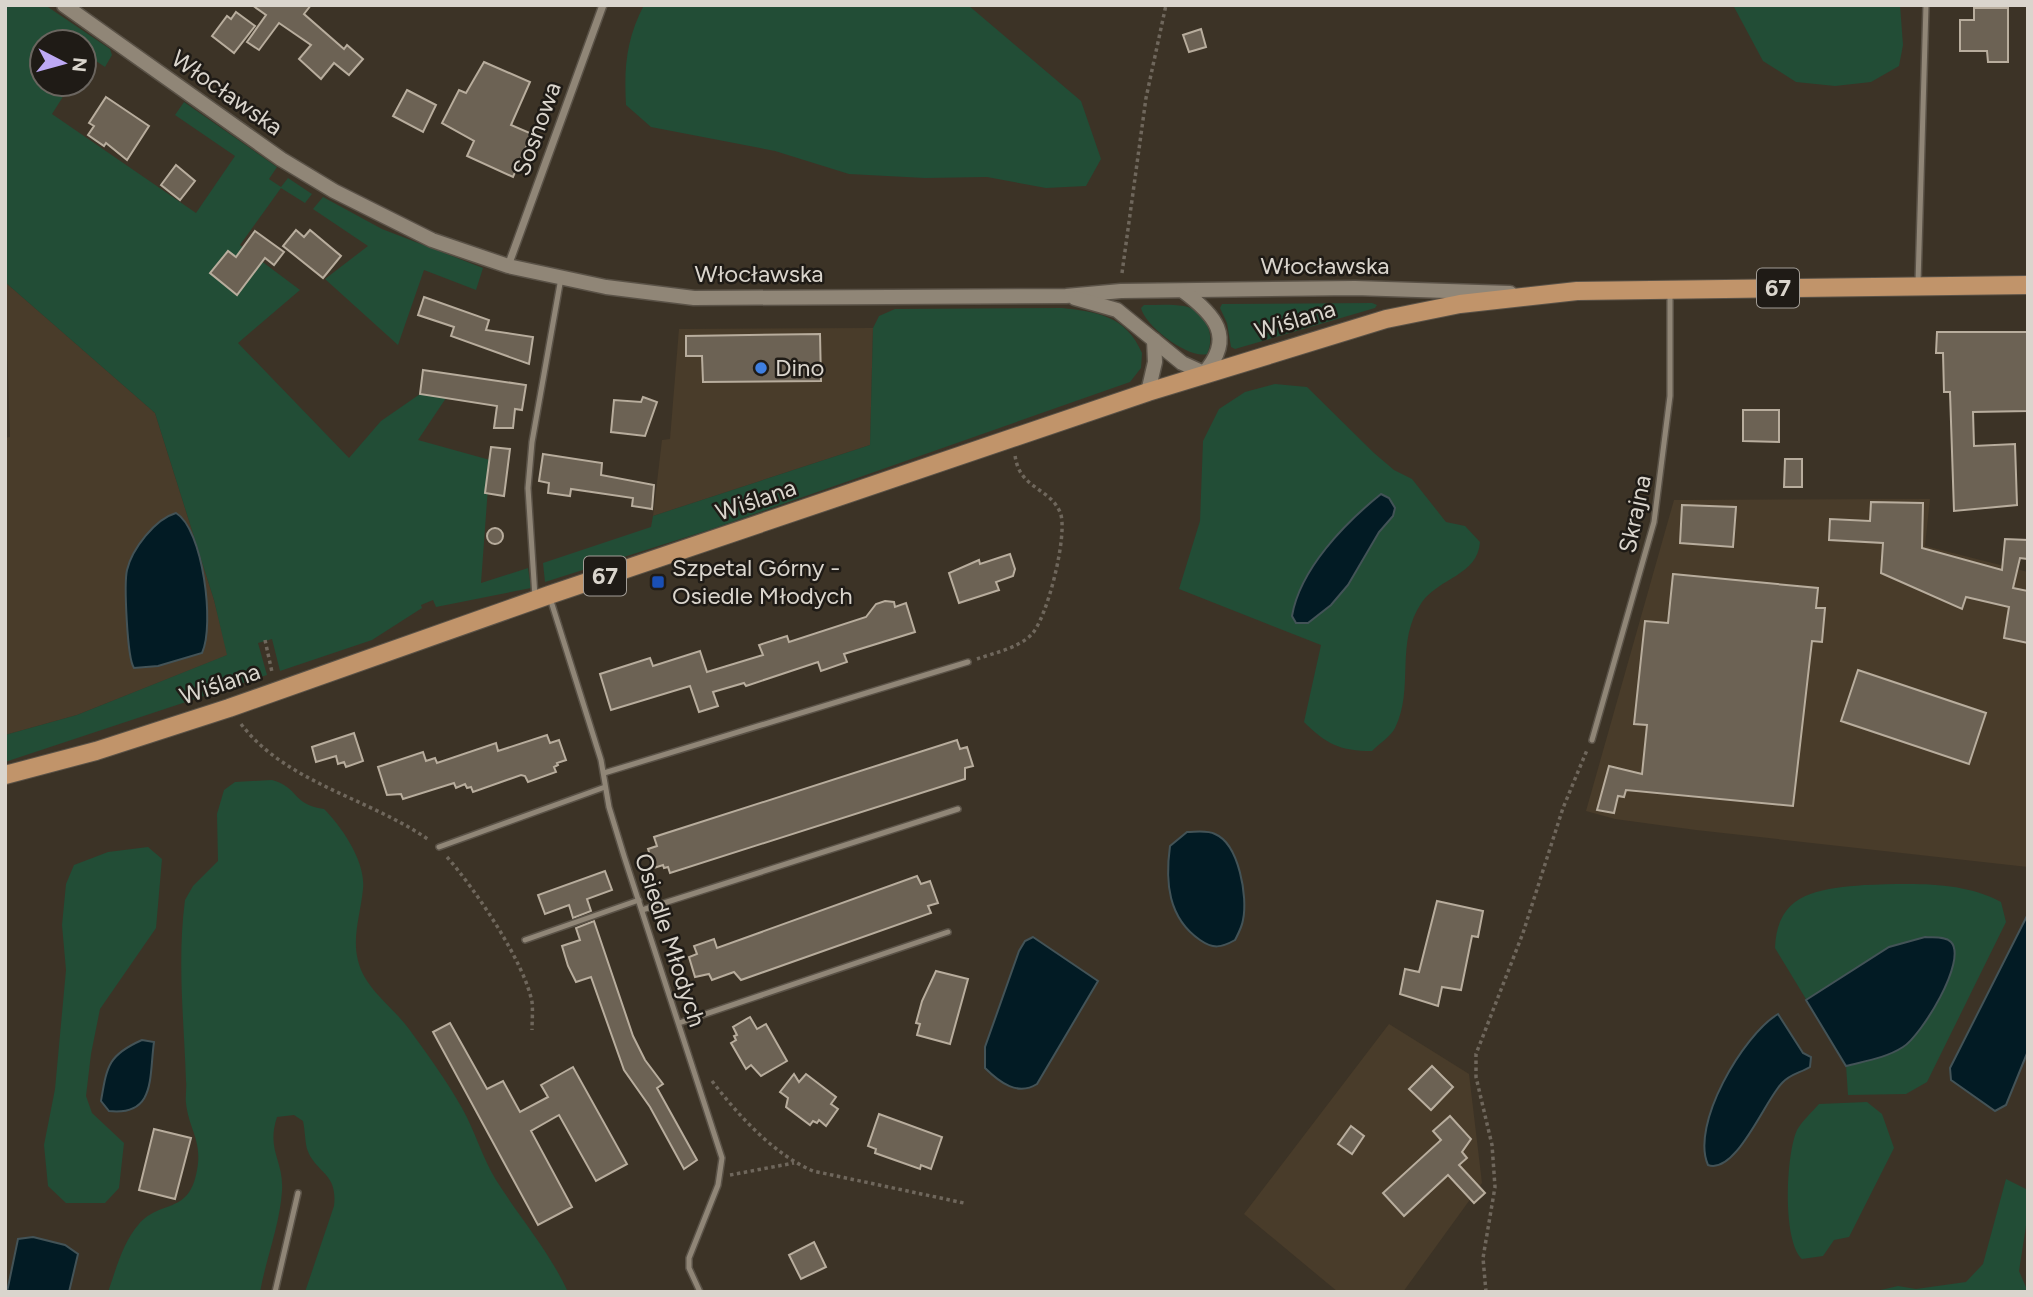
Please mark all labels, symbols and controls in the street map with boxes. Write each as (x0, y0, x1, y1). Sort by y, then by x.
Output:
north arrow (28, 28, 98, 98)
street label: Włocławska (166, 44, 289, 142)
text: N (67, 56, 92, 73)
street label: Sosnowa (506, 78, 567, 180)
street label: Włocławska (1260, 251, 1390, 280)
street label: Włocławska (694, 259, 824, 288)
road number: 67 (1757, 268, 1799, 308)
street label: Wiślana (1251, 294, 1339, 346)
place label: Dino (775, 353, 824, 382)
marker: Dino (753, 360, 769, 376)
street label: Wiślana (712, 472, 800, 527)
street label: Skrajna (1612, 472, 1657, 555)
place label: Szpetal Górny - Osiedle Młodych (672, 553, 853, 610)
road number: 67 (584, 556, 626, 596)
marker: Szpetal Górny - Osiedle Młodych (650, 574, 666, 590)
street label: Wiślana (176, 656, 264, 711)
street label: Osiedle Młodych (629, 849, 712, 1030)

